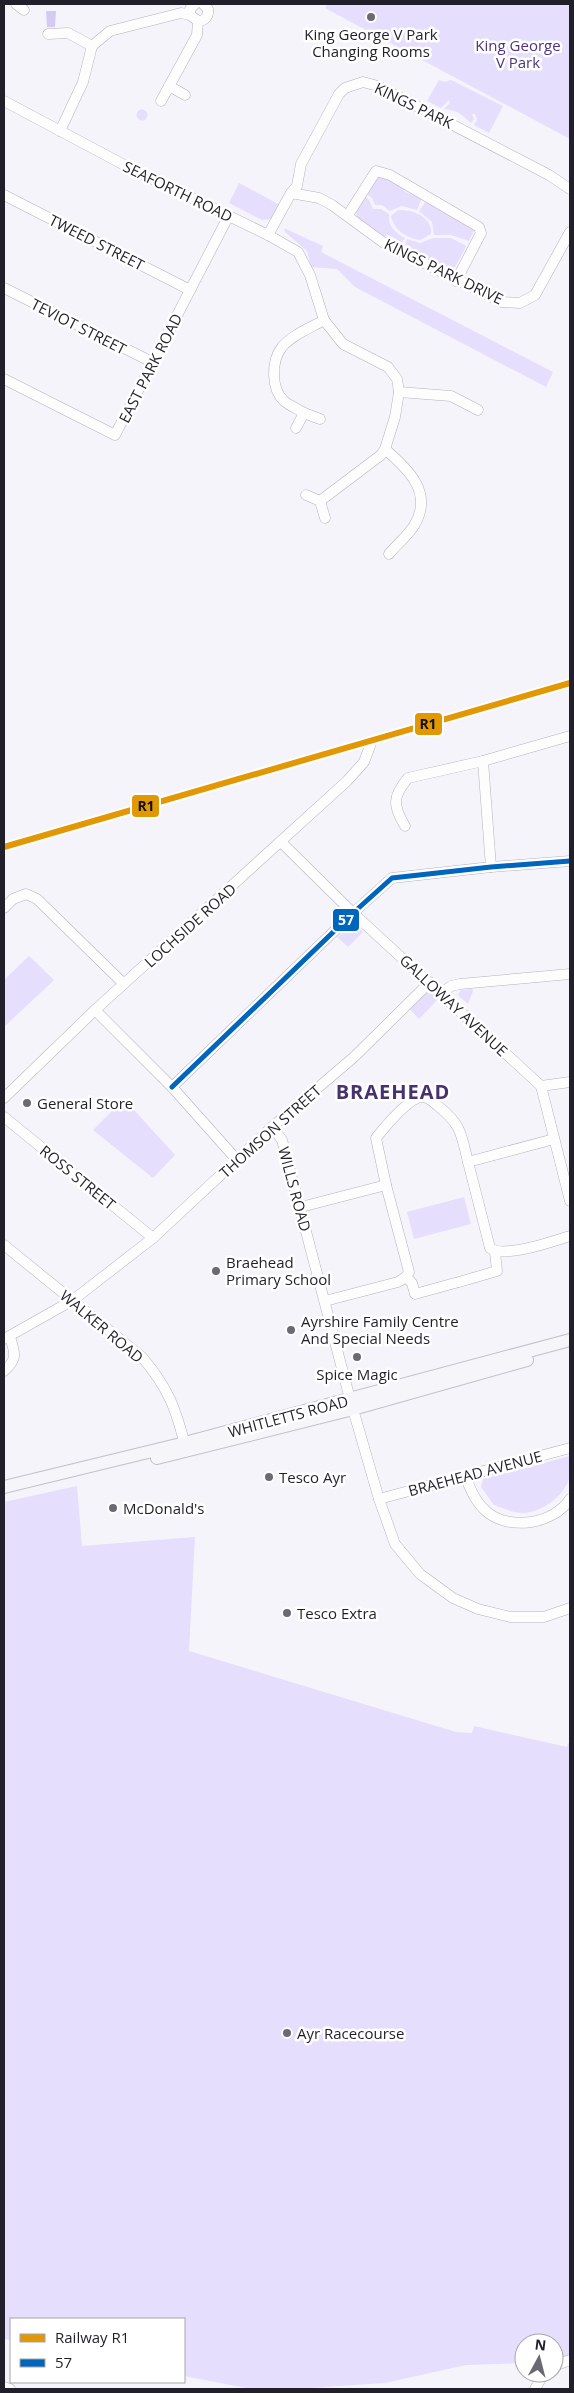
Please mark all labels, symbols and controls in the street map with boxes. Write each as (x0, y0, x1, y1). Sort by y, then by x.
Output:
marker: King George V Park Changing Rooms (365, 11, 377, 23)
place label: King George V Park Changing Rooms (304, 24, 438, 61)
park label: King George V Park (475, 35, 561, 72)
street label: KINGS PARK (372, 77, 457, 133)
street label: SEAFORTH ROAD (120, 156, 236, 226)
street label: TWEED STREET (46, 209, 149, 275)
street label: KINGS PARK DRIVE (381, 233, 507, 309)
street label: TEVIOT STREET (28, 293, 131, 359)
street label: EAST PARK ROAD (114, 310, 186, 426)
line badge: R1 (414, 712, 443, 736)
text: R1 (419, 714, 437, 733)
line badge: R1 (131, 794, 160, 818)
text: R1 (137, 796, 155, 815)
street label: LOCHSIDE ROAD (140, 878, 240, 972)
line badge: 57 (332, 908, 360, 932)
text: 57 (338, 910, 354, 929)
street label: GALLOWAY AVENUE (396, 950, 512, 1060)
district label: BRAEHEAD (336, 1078, 450, 1105)
street label: THOMSON STREET (215, 1080, 326, 1182)
place label: General Store (37, 1093, 133, 1113)
marker: General Store (21, 1097, 33, 1109)
street label: ROSS STREET (36, 1140, 121, 1214)
street label: WILLS ROAD (274, 1144, 316, 1234)
place label: Braehead Primary School (226, 1252, 331, 1289)
marker: Braehead Primary School (210, 1265, 222, 1277)
street label: WALKER ROAD (56, 1285, 148, 1367)
place label: Ayrshire Family Centre And Special Needs (301, 1311, 459, 1348)
marker: Ayrshire Family Centre And Special Needs (285, 1324, 297, 1336)
marker: Spice Magic (351, 1351, 363, 1363)
place label: Spice Magic (316, 1364, 398, 1384)
street label: WHITLETTS ROAD (226, 1390, 350, 1442)
street label: BRAEHEAD AVENUE (406, 1446, 544, 1500)
place label: Tesco Ayr (279, 1467, 346, 1487)
marker: Tesco Ayr (263, 1471, 275, 1483)
place label: McDonald's (123, 1498, 205, 1518)
marker: McDonald's (107, 1502, 119, 1514)
place label: Tesco Extra (297, 1603, 377, 1623)
marker: Tesco Extra (281, 1607, 293, 1619)
place label: Ayr Racecourse (297, 2023, 404, 2043)
marker: Ayr Racecourse (281, 2027, 293, 2039)
legend (10, 2318, 185, 2383)
text: Railway R1 (55, 2327, 129, 2347)
north arrow (514, 2333, 564, 2383)
text: N (534, 2334, 547, 2355)
text: 57 (55, 2352, 72, 2372)

